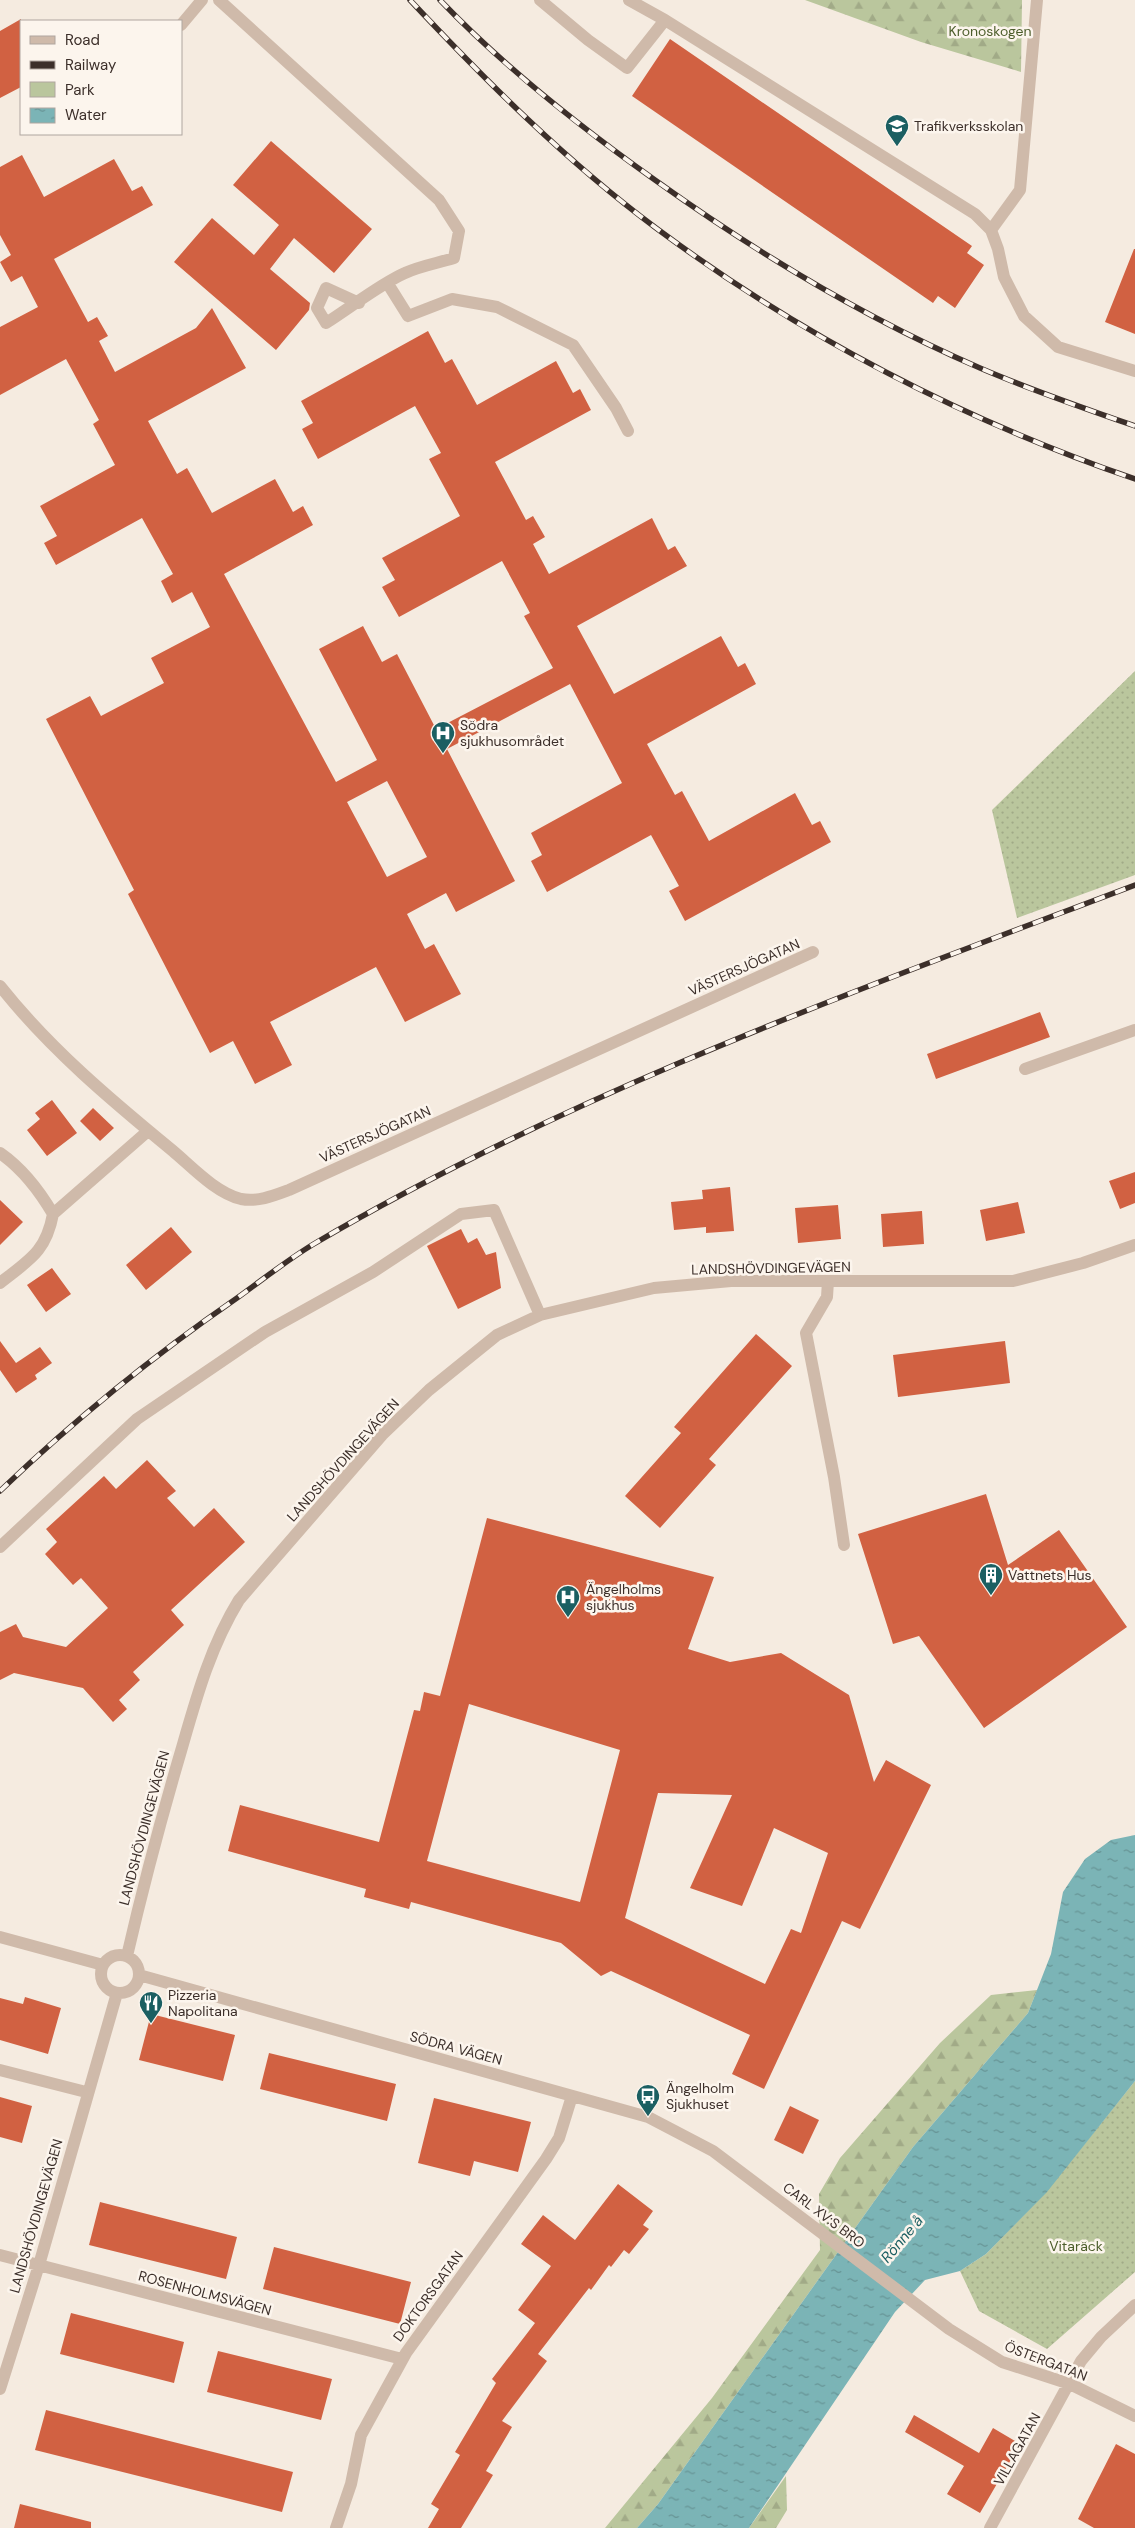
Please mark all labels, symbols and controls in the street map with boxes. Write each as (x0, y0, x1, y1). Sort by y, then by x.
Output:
legend (20, 20, 182, 135)
park label: Kronoskogen (949, 22, 1031, 40)
text: Road (65, 30, 100, 50)
text: Railway (65, 55, 117, 75)
text: Park (65, 80, 95, 100)
text: Water (65, 105, 107, 125)
school or university icon: Trafikverksskolan (884, 113, 910, 147)
place label: Trafikverksskolan (914, 117, 1023, 135)
place label: Södra sjukhusområdet (460, 716, 564, 750)
hospital icon: Södra sjukhusområdet (430, 720, 456, 754)
street label: VÄSTERSJÖGATAN (686, 934, 802, 1000)
street label: VÄSTERSJÖGATAN (317, 1101, 433, 1167)
street label: LANDSHÖVDINGEVÄGEN (691, 1258, 851, 1278)
street label: LANDSHÖVDINGEVÄGEN (283, 1395, 403, 1525)
building icon: Vattnets Hus (978, 1562, 1004, 1596)
place label: Vattnets Hus (1008, 1566, 1092, 1584)
place label: Ängelholms sjukhus (586, 1580, 661, 1614)
hospital icon: Ängelholms sjukhus (555, 1584, 581, 1618)
street label: LANDSHÖVDINGEVÄGEN (115, 1749, 173, 1907)
place label: Pizzeria Napolitana (168, 1986, 238, 2020)
restaurant icon: Pizzeria Napolitana (138, 1990, 164, 2024)
street label: SÖDRA VÄGEN (408, 2027, 504, 2069)
place label: Ängelholm Sjukhuset (666, 2079, 734, 2113)
bus stop icon: Ängelholm Sjukhuset (635, 2083, 661, 2117)
street label: LANDSHÖVDINGEVÄGEN (5, 2137, 67, 2295)
street label: CARL XV:S BRO (779, 2178, 869, 2252)
water label: Rönne å (876, 2211, 928, 2267)
park label: Vitaräck (1049, 2237, 1103, 2255)
street label: DOKTORSGATAN (389, 2247, 467, 2345)
street label: ROSENHOLMSVÄGEN (136, 2267, 274, 2319)
street label: ÖSTERGATAN (1002, 2337, 1090, 2385)
street label: VILLAGATAN (990, 2409, 1044, 2489)

